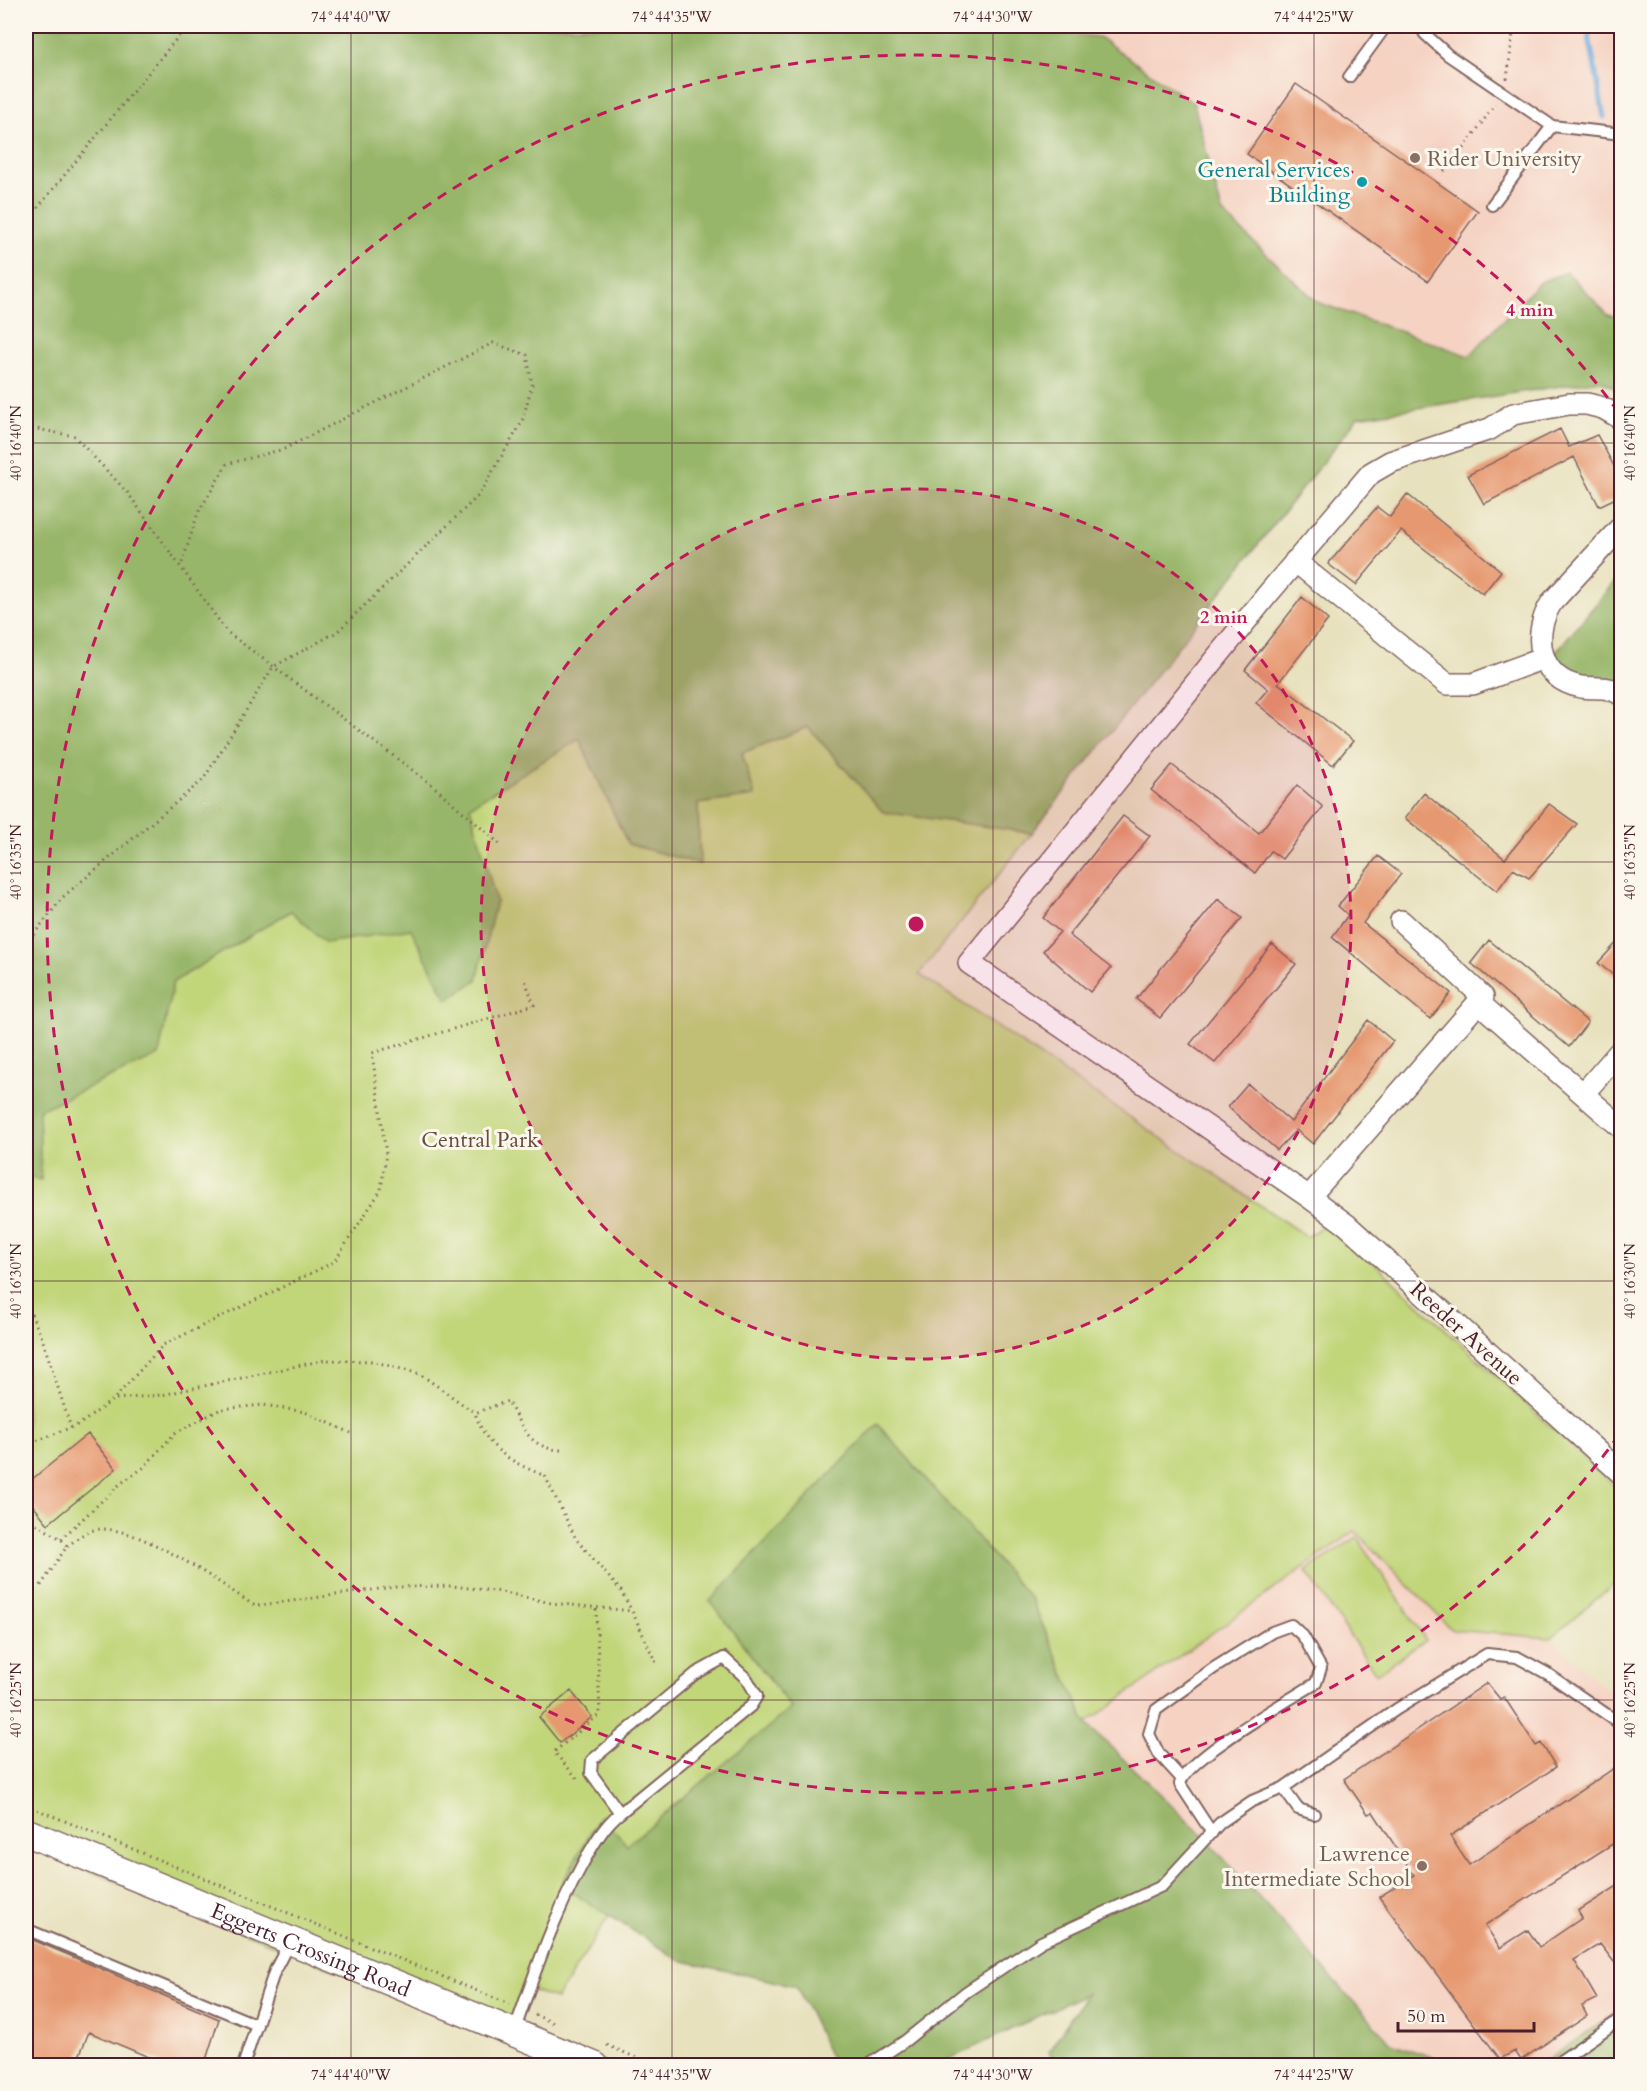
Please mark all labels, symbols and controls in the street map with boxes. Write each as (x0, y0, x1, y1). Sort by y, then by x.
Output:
text: 74°44'40"W (311, 7, 391, 27)
text: 74°44'35"W (632, 7, 712, 27)
text: 74°44'30"W (953, 7, 1033, 27)
text: 74°44'25"W (1274, 7, 1354, 27)
place label: Rider University (1427, 144, 1582, 174)
marker: Rider University (1408, 151, 1422, 165)
place label: General Services Building (1197, 155, 1351, 210)
marker: General Services Building (1355, 175, 1369, 189)
text: 4 min (1506, 298, 1554, 323)
text: 40°16'40"N (6, 405, 26, 481)
text: 40°16'40"N (1620, 405, 1640, 481)
text: 2 min (1200, 605, 1248, 630)
text: 40°16'35"N (6, 824, 26, 900)
text: 40°16'35"N (1620, 824, 1640, 900)
centre of rings (906, 914, 926, 934)
park label: Central Park (421, 1125, 539, 1155)
text: 40°16'30"N (6, 1243, 26, 1319)
text: 40°16'30"N (1620, 1243, 1640, 1319)
street label: Reeder Avenue (1403, 1275, 1529, 1392)
text: 40°16'25"N (6, 1662, 26, 1738)
text: 40°16'25"N (1620, 1662, 1640, 1738)
place label: Lawrence Intermediate School (1224, 1839, 1410, 1894)
marker: Lawrence Intermediate School (1415, 1859, 1429, 1873)
street label: Eggerts Crossing Road (206, 1896, 415, 2005)
scale bar (1398, 1995, 1534, 2033)
text: 50 m (1407, 2004, 1446, 2029)
text: 74°44'40"W (311, 2065, 391, 2085)
text: 74°44'35"W (632, 2065, 712, 2085)
text: 74°44'30"W (953, 2065, 1033, 2085)
text: 74°44'25"W (1274, 2065, 1354, 2085)

